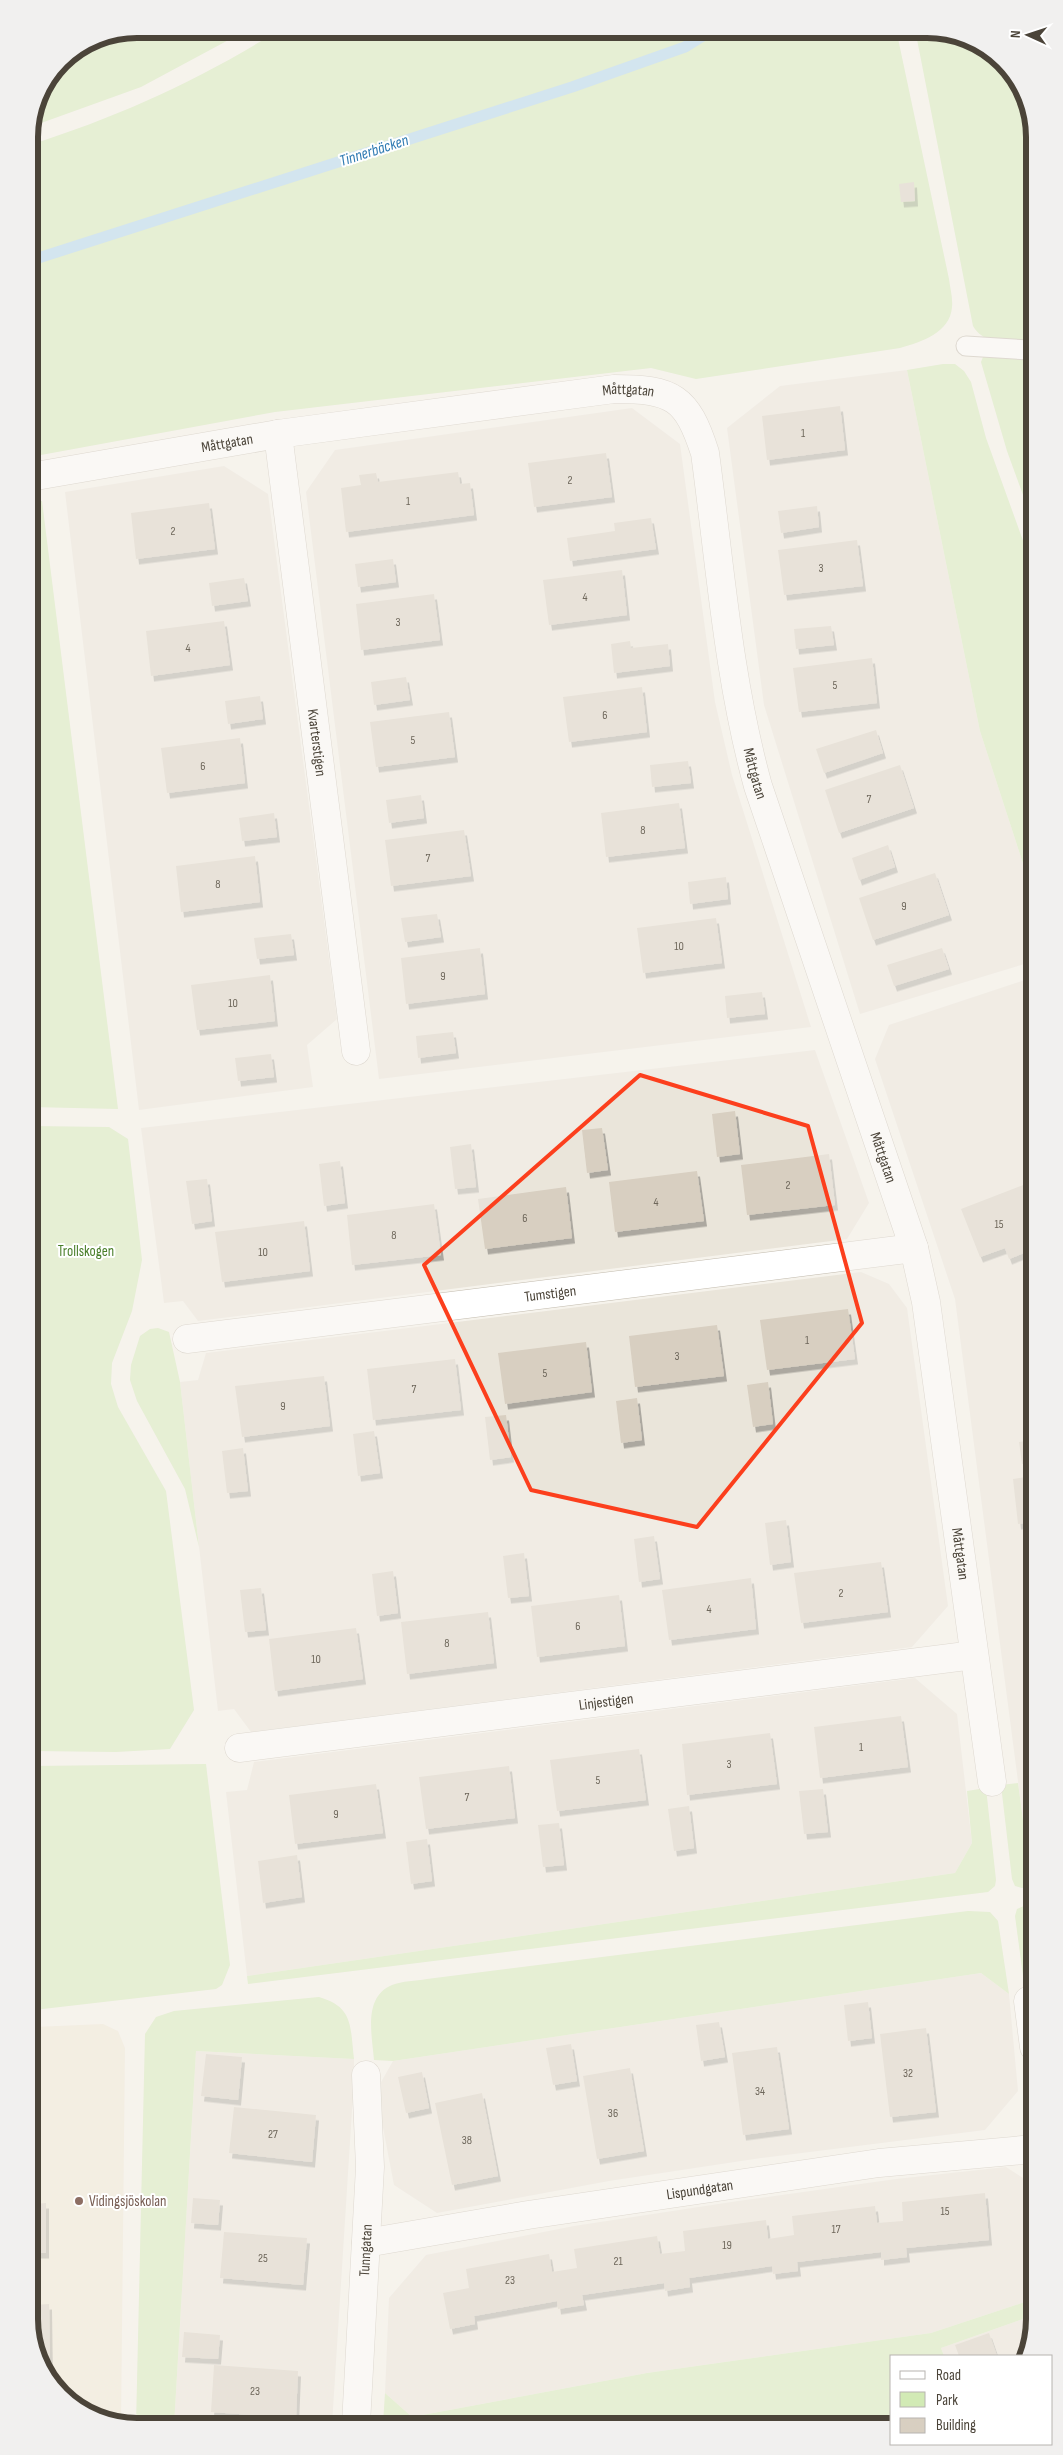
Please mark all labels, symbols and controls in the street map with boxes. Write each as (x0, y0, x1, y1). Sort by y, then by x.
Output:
north arrow (1003, 10, 1053, 60)
text: N (1007, 30, 1024, 39)
water label: Tinnerbäcken (337, 131, 411, 171)
street label: Måttgatan (601, 379, 656, 401)
house number: 1 (801, 426, 806, 441)
street label: Måttgatan (200, 429, 254, 457)
house number: 2 (568, 473, 573, 488)
house number: 1 (406, 494, 411, 509)
house number: 2 (171, 524, 176, 539)
house number: 3 (818, 561, 824, 576)
house number: 4 (582, 590, 588, 605)
house number: 3 (395, 615, 401, 630)
house number: 4 (185, 641, 191, 656)
house number: 5 (833, 678, 838, 693)
street label: Kvarterstigen (303, 708, 331, 777)
house number: 6 (602, 708, 608, 723)
house number: 5 (411, 733, 416, 748)
street label: Måttgatan (739, 746, 771, 801)
house number: 6 (200, 759, 206, 774)
house number: 7 (867, 792, 872, 807)
house number: 8 (640, 823, 646, 838)
house number: 7 (426, 851, 431, 866)
house number: 8 (215, 877, 221, 892)
house number: 9 (901, 899, 907, 914)
house number: 10 (674, 939, 684, 954)
house number: 9 (440, 969, 446, 984)
house number: 10 (228, 996, 238, 1011)
street label: Måttgatan (866, 1130, 901, 1185)
house number: 2 (786, 1178, 791, 1193)
house number: 4 (653, 1195, 659, 1210)
house number: 6 (522, 1211, 528, 1226)
house number: 15 (994, 1217, 1004, 1232)
house number: 8 (391, 1228, 397, 1243)
park label: Trollskogen (58, 1242, 114, 1261)
house number: 10 (258, 1245, 268, 1260)
street label: Tumstigen (523, 1281, 577, 1306)
house number: 1 (805, 1333, 810, 1348)
house number: 3 (674, 1349, 680, 1364)
house number: 5 (543, 1366, 548, 1381)
house number: 7 (412, 1382, 417, 1397)
house number: 9 (280, 1399, 286, 1414)
street label: Måttgatan (948, 1527, 974, 1581)
house number: 2 (839, 1586, 844, 1601)
house number: 4 (706, 1602, 712, 1617)
house number: 6 (575, 1619, 581, 1634)
house number: 8 (444, 1636, 450, 1651)
house number: 10 (311, 1652, 321, 1667)
street label: Linjestigen (578, 1689, 634, 1714)
house number: 1 (859, 1740, 864, 1755)
house number: 3 (726, 1757, 732, 1772)
house number: 5 (596, 1773, 601, 1788)
house number: 7 (465, 1790, 470, 1805)
house number: 9 (333, 1807, 339, 1822)
house number: 32 (903, 2066, 913, 2081)
house number: 34 (755, 2084, 765, 2099)
house number: 36 (608, 2106, 618, 2121)
house number: 27 (268, 2127, 278, 2142)
house number: 38 (462, 2133, 472, 2148)
street label: Lispundgatan (665, 2175, 734, 2204)
place label: Vidingsjöskolan (89, 2192, 166, 2211)
marker: Vidingsjöskolan (73, 2195, 85, 2207)
house number: 15 (940, 2204, 950, 2219)
house number: 17 (832, 2222, 841, 2237)
street label: Tunngatan (355, 2224, 376, 2277)
house number: 19 (722, 2238, 732, 2253)
house number: 25 (258, 2251, 268, 2266)
house number: 21 (613, 2254, 623, 2269)
house number: 23 (505, 2273, 515, 2288)
legend (890, 2355, 1053, 2445)
text: Road (936, 2366, 961, 2385)
house number: 23 (250, 2384, 260, 2399)
text: Park (936, 2391, 958, 2410)
text: Building (936, 2416, 976, 2435)

